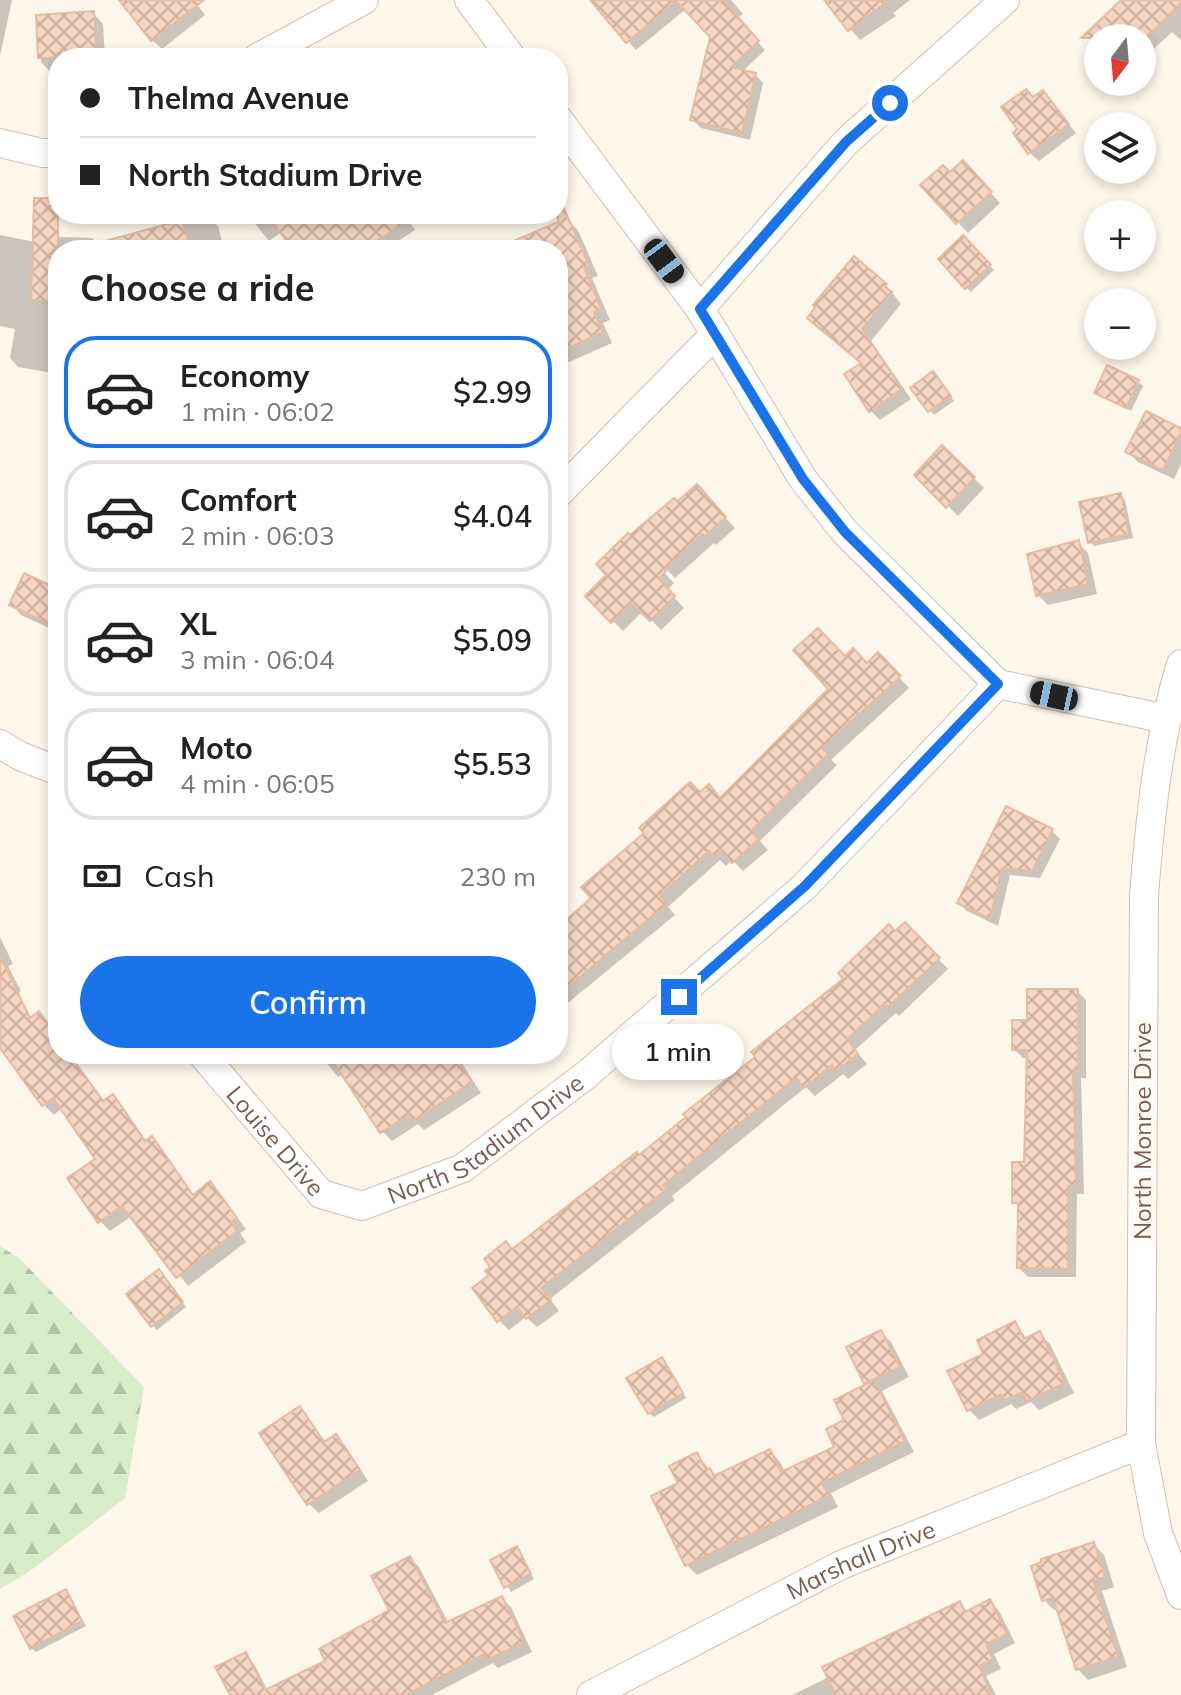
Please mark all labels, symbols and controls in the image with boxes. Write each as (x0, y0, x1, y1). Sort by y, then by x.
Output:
north arrow (1084, 24, 1156, 96)
map controls (1084, 24, 1156, 360)
text: Thelma Avenue (128, 79, 349, 117)
route start (872, 85, 908, 121)
button: layers (1084, 112, 1156, 184)
text: North Stadium Drive (128, 156, 422, 194)
button: + (1084, 200, 1156, 272)
car (640, 235, 688, 287)
text: Choose a ride (80, 265, 314, 310)
button: − (1084, 288, 1156, 360)
icon: car (84, 356, 156, 428)
text: Economy (180, 357, 309, 395)
text: $2.99 (453, 373, 532, 411)
text: 1 min · 06:02 (180, 395, 335, 428)
icon: car (84, 480, 156, 552)
text: Comfort (180, 481, 297, 519)
text: $4.04 (453, 497, 532, 535)
text: 2 min · 06:03 (180, 519, 335, 552)
icon: car (84, 604, 156, 676)
text: XL (180, 605, 217, 643)
text: $5.09 (453, 621, 532, 659)
text: 3 min · 06:04 (180, 643, 335, 676)
car (1028, 679, 1080, 713)
icon: car (84, 728, 156, 800)
text: Moto (180, 729, 253, 767)
text: $5.53 (453, 745, 532, 783)
text: 4 min · 06:05 (180, 767, 335, 800)
icon: cash (80, 854, 124, 898)
text: Cash (144, 857, 215, 895)
text: 230 m (460, 860, 536, 893)
button: Confirm (80, 956, 536, 1048)
route end (661, 979, 697, 1015)
street label: North Monroe Drive (1127, 1022, 1157, 1240)
callout: 1 min (613, 1025, 745, 1081)
text: 1 min (644, 1035, 712, 1068)
street label: North Stadium Drive (383, 1067, 589, 1210)
street label: Louise Drive (221, 1080, 331, 1202)
street label: Marshall Drive (781, 1514, 939, 1606)

